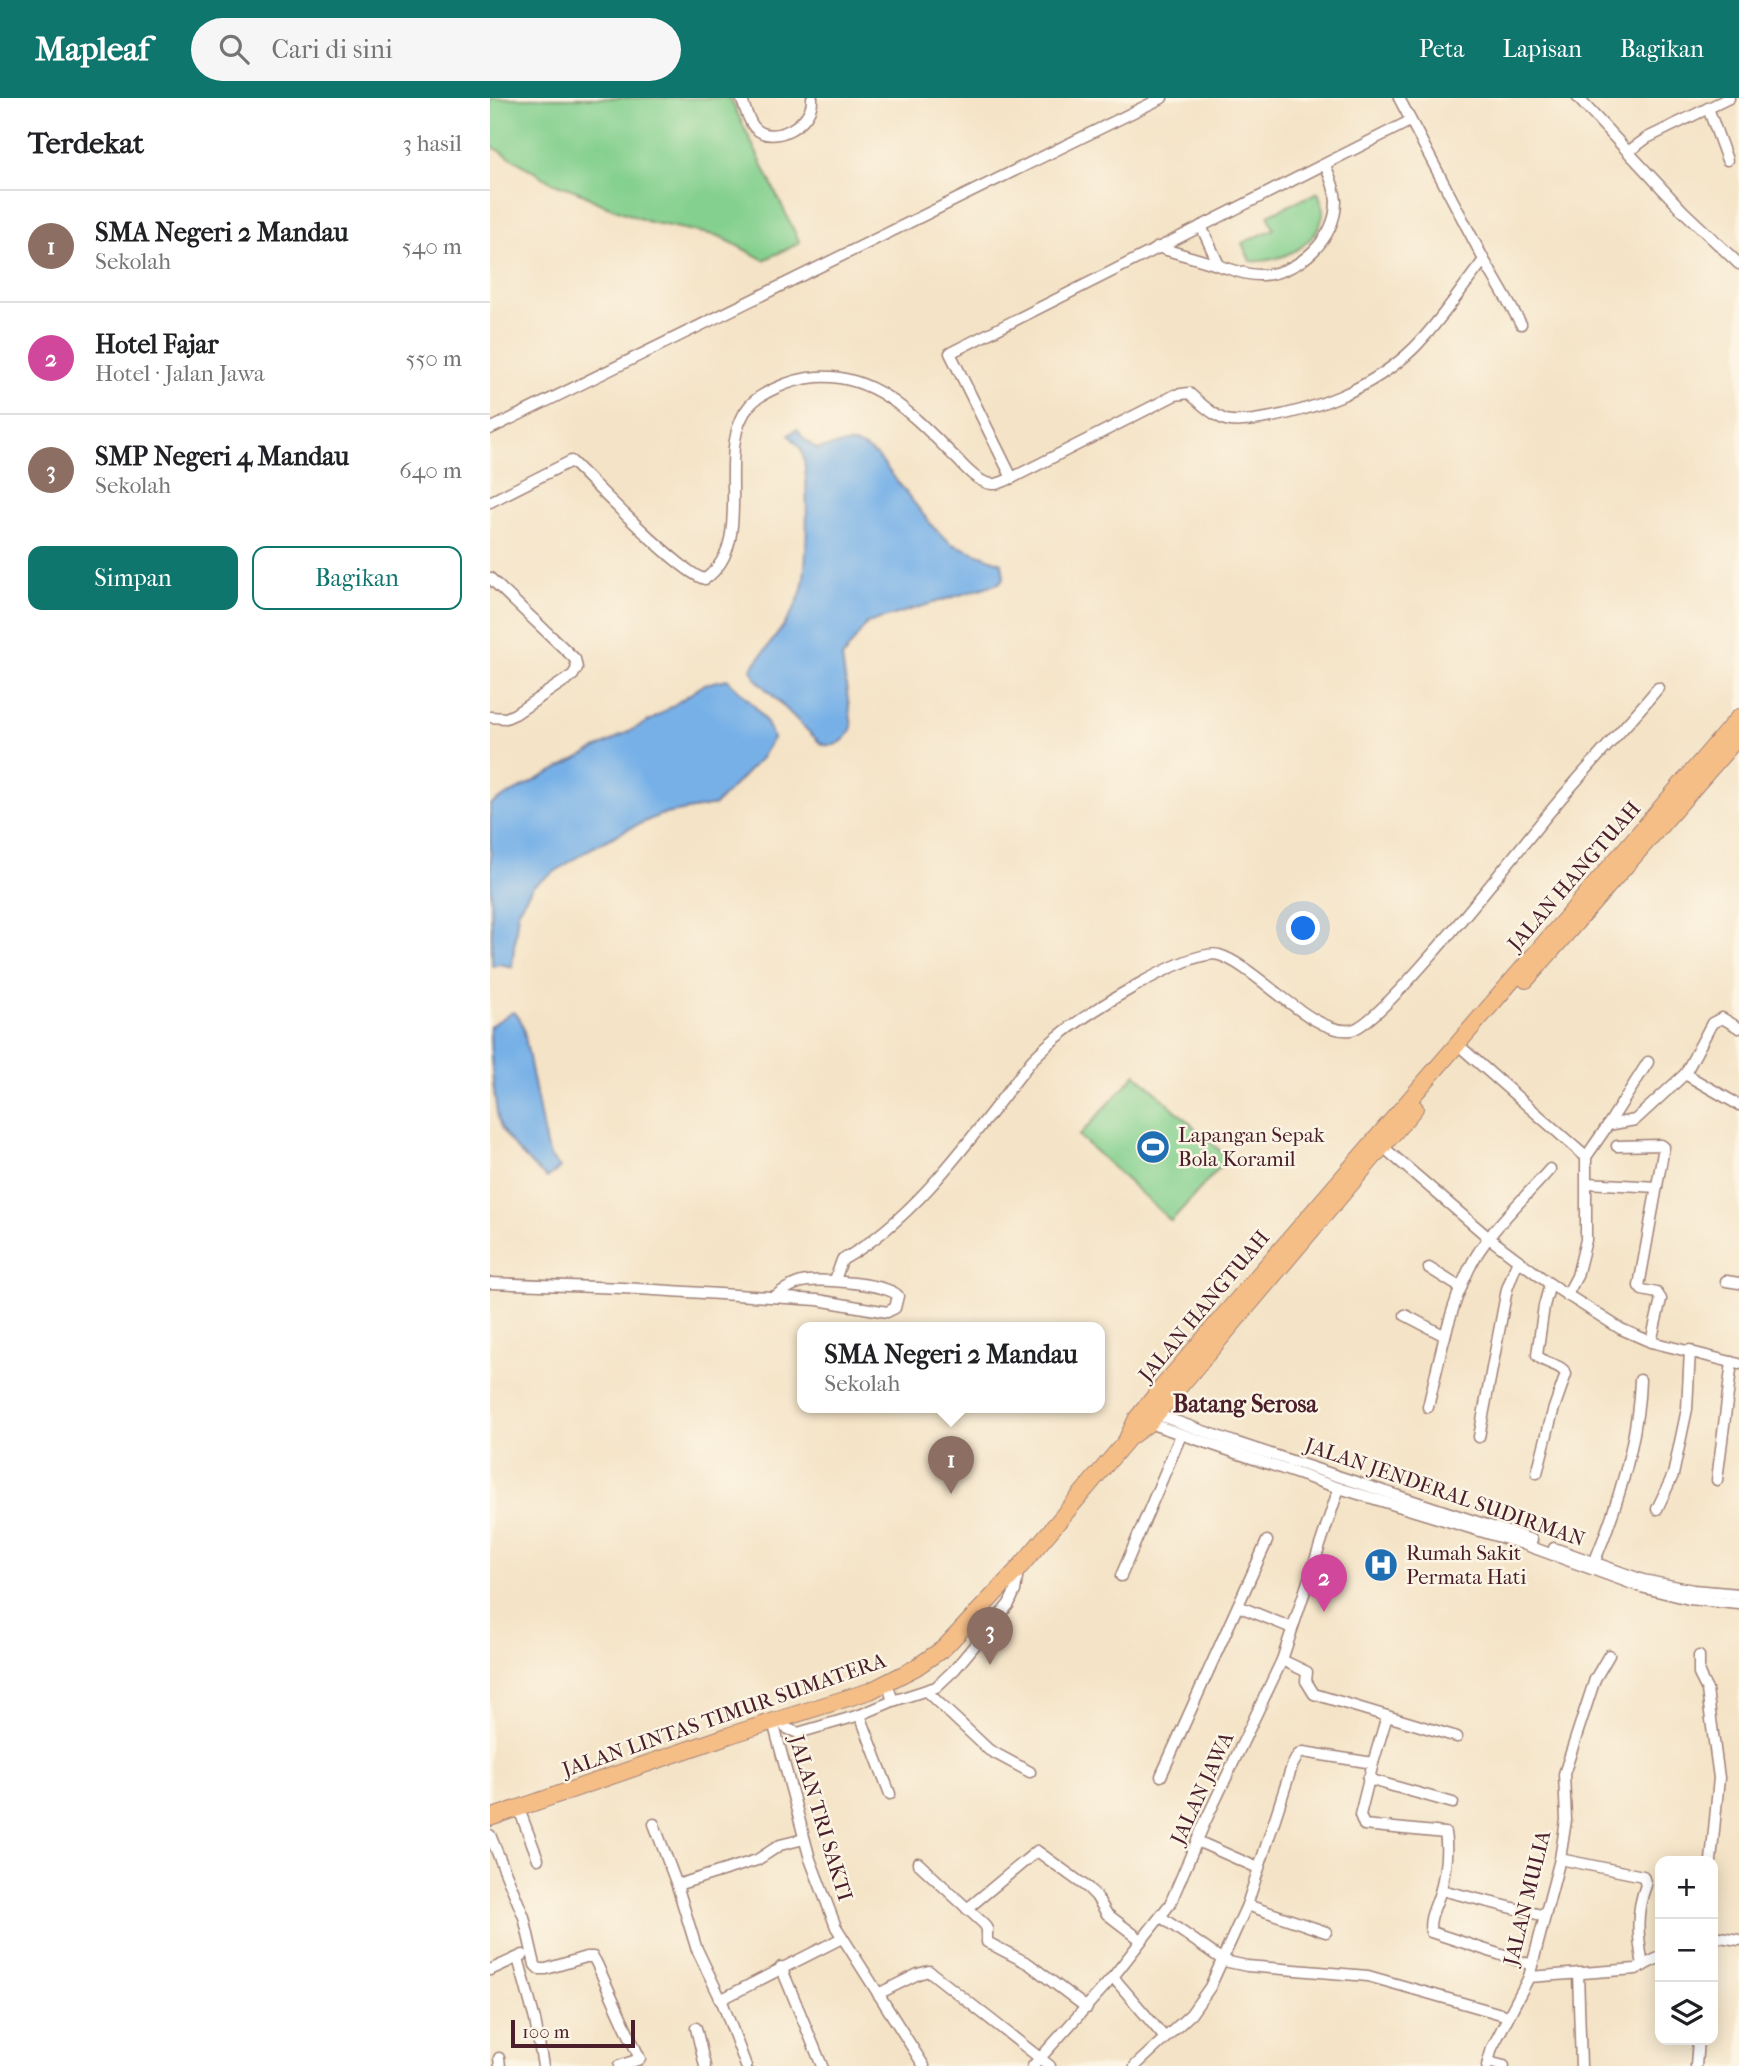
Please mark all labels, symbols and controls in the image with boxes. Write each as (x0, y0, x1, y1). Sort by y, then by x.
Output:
search box (191, 18, 681, 81)
text: Mapleaf (35, 30, 149, 69)
icon: search (215, 30, 253, 68)
text: Cari di sini (271, 34, 393, 65)
text: Peta (1419, 35, 1464, 63)
text: Lapisan (1502, 35, 1582, 63)
text: Bagikan (1620, 35, 1704, 63)
text: Terdekat (28, 126, 144, 161)
text: 3 hasil (402, 130, 462, 157)
text: SMA Negeri 2 Mandau (95, 217, 348, 248)
text: 1 (47, 233, 55, 260)
text: 540 m (402, 233, 462, 260)
text: Sekolah (95, 248, 171, 275)
text: Hotel Fajar (95, 329, 219, 360)
text: 2 (45, 345, 57, 372)
text: 550 m (406, 345, 462, 372)
text: Hotel · Jalan Jawa (95, 360, 265, 387)
text: SMP Negeri 4 Mandau (95, 441, 349, 472)
text: 3 (46, 457, 56, 484)
text: 640 m (399, 457, 462, 484)
text: Sekolah (95, 472, 171, 499)
button: Simpan (28, 546, 238, 610)
button: Bagikan (252, 546, 462, 610)
street label: JALAN HANGTUAH (1501, 796, 1646, 957)
your location (1286, 911, 1320, 945)
place label: Lapangan Sepak Bola Koramil (1178, 1123, 1325, 1171)
sports icon: Lapangan Sepak Bola Koramil (1134, 1128, 1172, 1166)
street label: JALAN HANGTUAH (1132, 1225, 1274, 1388)
popup (797, 1322, 1105, 1413)
text: SMA Negeri 2 Mandau (824, 1339, 1078, 1370)
text: Sekolah (824, 1370, 900, 1397)
district label: Batang Serosa (1173, 1390, 1318, 1418)
street label: JALAN JENDERAL SUDIRMAN (1300, 1432, 1588, 1551)
pin: 1 (928, 1436, 974, 1494)
place label: Rumah Sakit Permata Hati (1406, 1541, 1526, 1589)
hospital icon: Rumah Sakit Permata Hati (1362, 1546, 1400, 1584)
pin: 2 (1301, 1554, 1347, 1612)
pin: 3 (967, 1607, 1013, 1665)
street label: JALAN LINTAS TIMUR SUMATERA (557, 1648, 889, 1782)
street label: JALAN JAWA (1165, 1728, 1239, 1850)
street label: JALAN TRI SAKTI (784, 1730, 858, 1904)
street label: JALAN MULIA (1498, 1828, 1555, 1970)
map controls (1655, 1856, 1718, 2045)
button: + (1655, 1856, 1718, 1919)
button: − (1655, 1919, 1718, 1982)
button: layers (1655, 1982, 1718, 2045)
scale bar (511, 2017, 635, 2049)
text: 100 m (522, 2021, 570, 2043)

